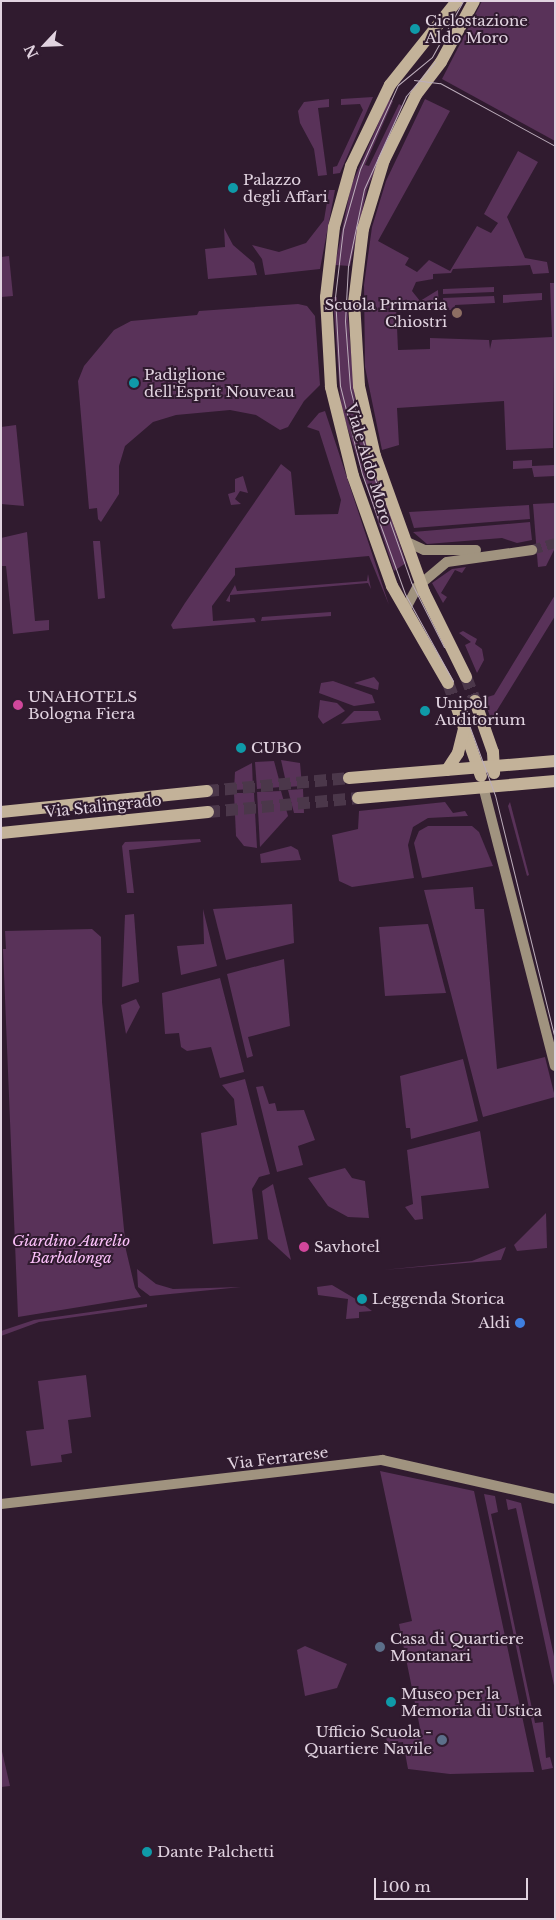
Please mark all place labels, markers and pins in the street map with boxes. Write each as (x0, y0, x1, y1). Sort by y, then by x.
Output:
place label: Ciclostazione Aldo Moro (425, 11, 528, 46)
marker: Ciclostazione Aldo Moro (409, 23, 421, 35)
place label: Palazzo degli Affari (243, 170, 328, 205)
marker: Palazzo degli Affari (227, 182, 239, 194)
place label: Scuola Primaria Chiostri (324, 295, 447, 330)
marker: Scuola Primaria Chiostri (451, 307, 463, 319)
place label: Padiglione dell'Esprit Nouveau (144, 365, 295, 400)
marker: Padiglione dell'Esprit Nouveau (128, 377, 140, 389)
place label: UNAHOTELS Bologna Fiera (28, 687, 137, 722)
place label: Unipol Auditorium (435, 693, 526, 728)
marker: UNAHOTELS Bologna Fiera (12, 699, 24, 711)
marker: Unipol Auditorium (419, 705, 431, 717)
place label: CUBO (251, 739, 302, 757)
marker: CUBO (235, 742, 247, 754)
place label: Savhotel (314, 1238, 380, 1256)
marker: Savhotel (298, 1241, 310, 1253)
place label: Leggenda Storica (372, 1290, 505, 1308)
marker: Leggenda Storica (356, 1293, 368, 1305)
place label: Aldi (478, 1314, 510, 1332)
marker: Aldi (514, 1317, 526, 1329)
place label: Casa di Quartiere Montanari (390, 1629, 524, 1664)
marker: Casa di Quartiere Montanari (374, 1641, 386, 1653)
place label: Museo per la Memoria di Ustica (401, 1684, 542, 1719)
marker: Museo per la Memoria di Ustica (385, 1696, 397, 1708)
place label: Ufficio Scuola - Quartiere Navile (304, 1722, 432, 1757)
marker: Ufficio Scuola - Quartiere Navile (436, 1734, 448, 1746)
place label: Dante Palchetti (157, 1843, 274, 1861)
marker: Dante Palchetti (141, 1846, 153, 1858)

